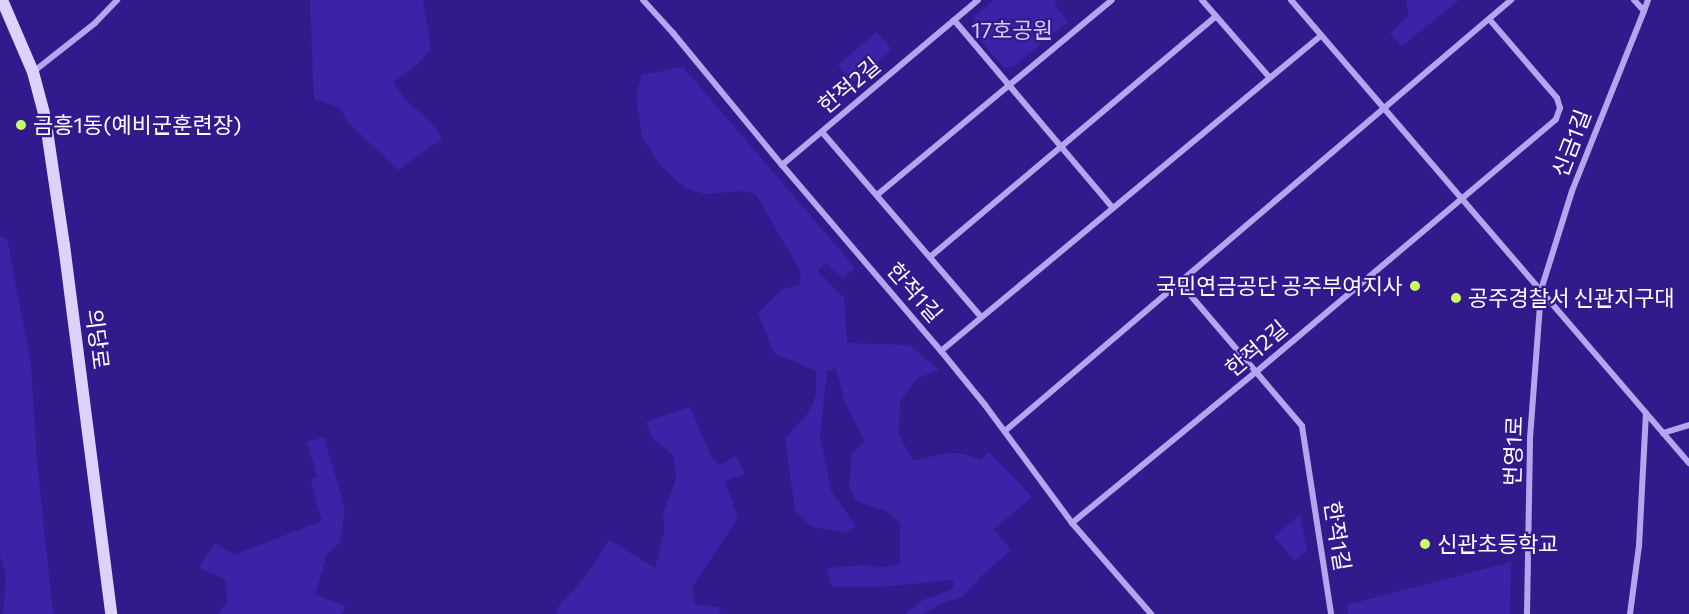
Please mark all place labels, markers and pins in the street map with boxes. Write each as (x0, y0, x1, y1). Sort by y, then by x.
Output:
place label: 금흥1동(예비군훈련장) (33, 112, 242, 138)
marker: 금흥1동(예비군훈련장) (14, 118, 28, 132)
place label: 국민연금공단 공주부여지사 (1156, 273, 1403, 299)
marker: 국민연금공단 공주부여지사 (1408, 279, 1422, 293)
place label: 공주경찰서 신관지구대 (1468, 285, 1675, 311)
marker: 공주경찰서 신관지구대 (1449, 291, 1463, 305)
place label: 신관초등학교 (1437, 531, 1558, 557)
marker: 신관초등학교 (1418, 537, 1432, 551)

